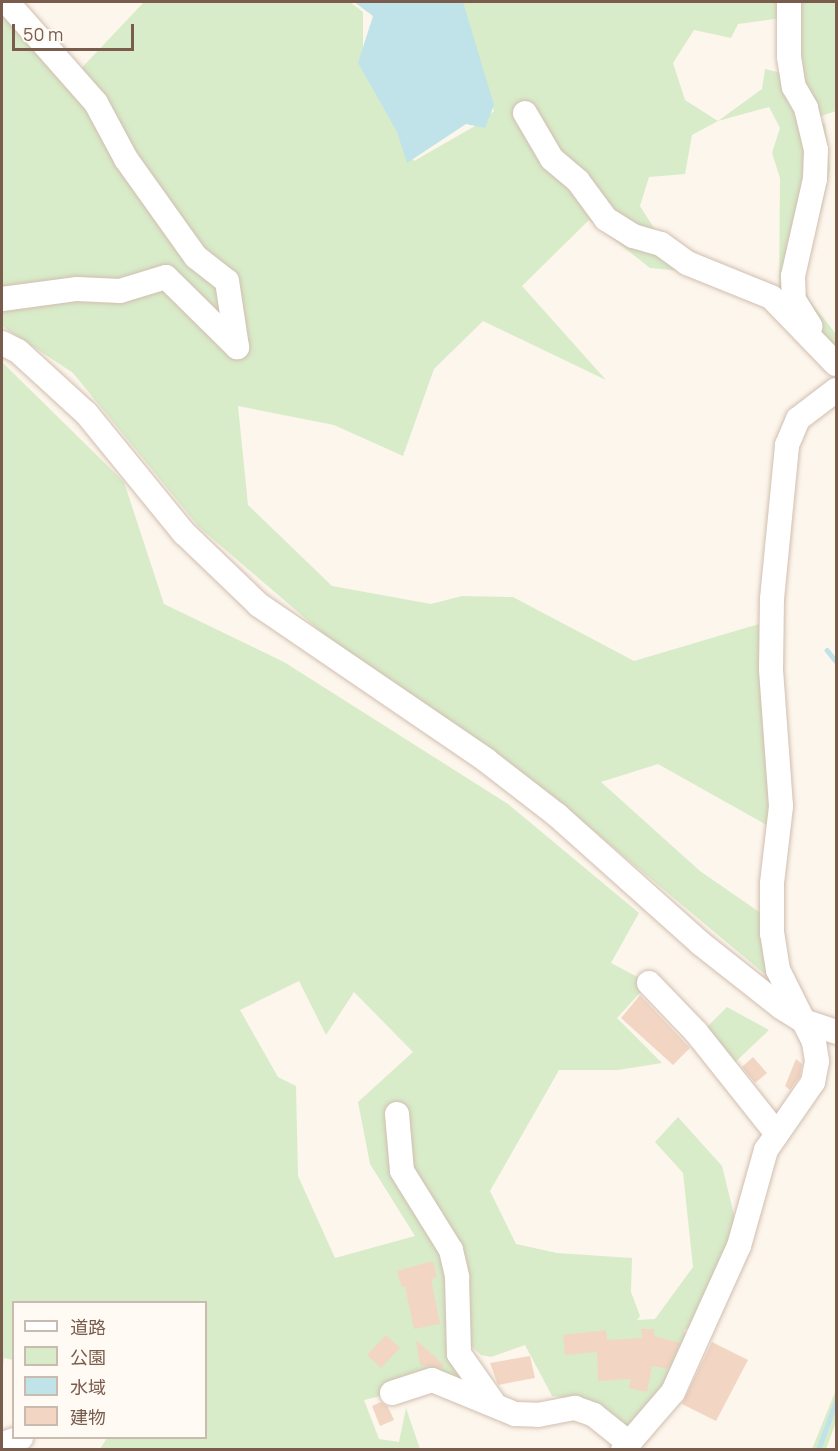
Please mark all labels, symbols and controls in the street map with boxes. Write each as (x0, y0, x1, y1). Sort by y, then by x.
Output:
scale bar (15, 12, 136, 50)
text: 50 m (23, 22, 63, 46)
legend (12, 1301, 207, 1439)
text: 道路 (70, 1315, 106, 1339)
text: 公園 (70, 1345, 106, 1369)
text: 水域 (70, 1375, 106, 1399)
text: 建物 (70, 1405, 106, 1429)

